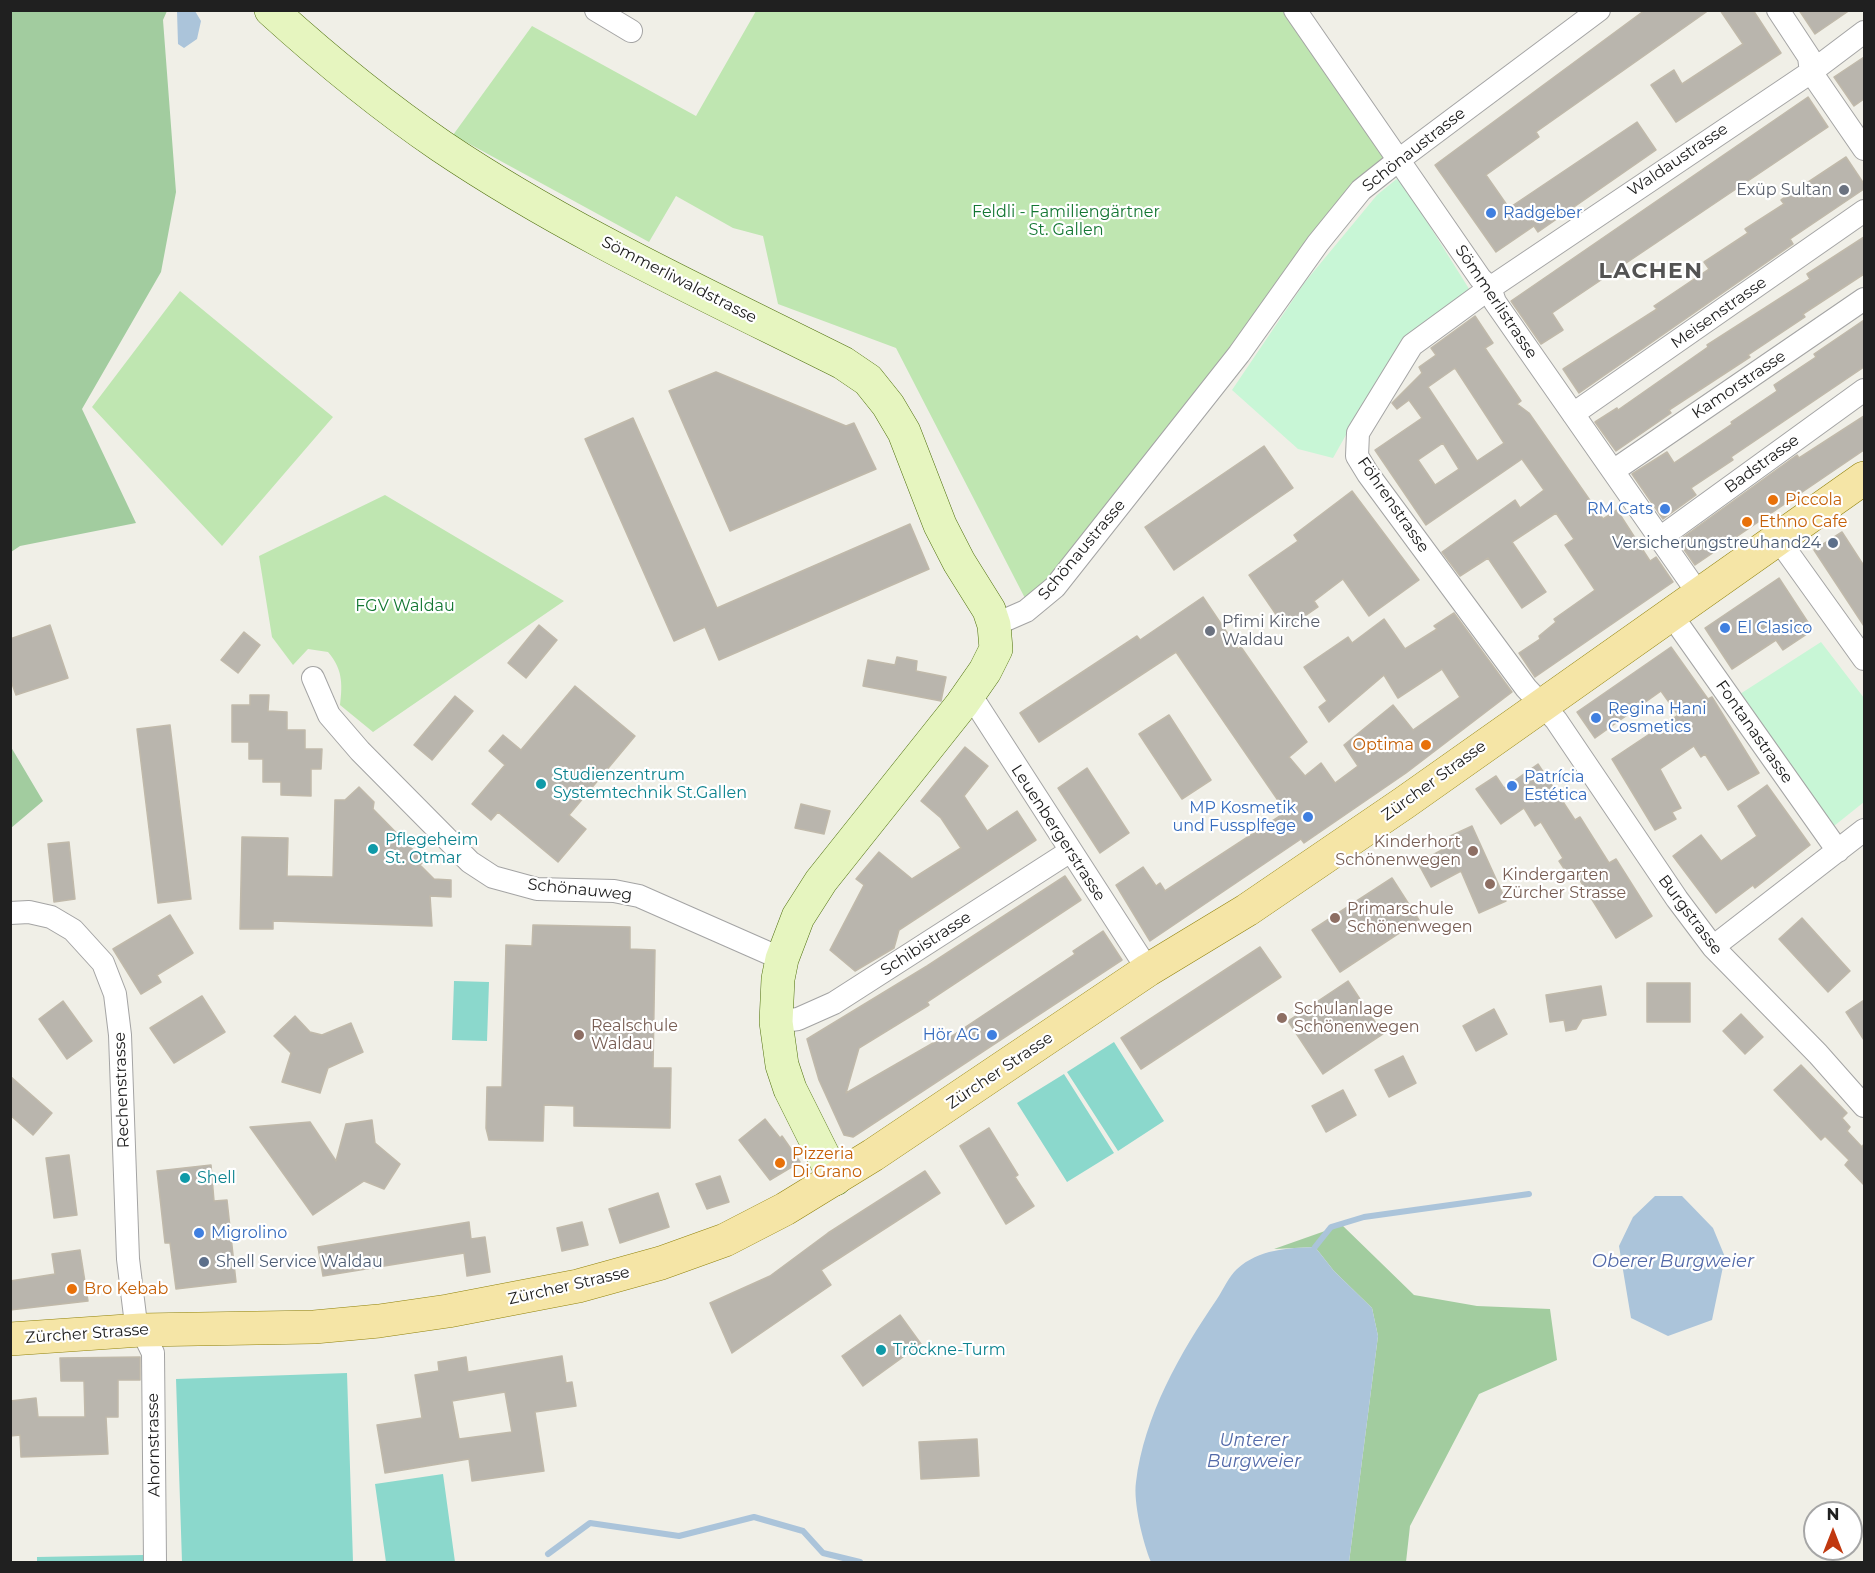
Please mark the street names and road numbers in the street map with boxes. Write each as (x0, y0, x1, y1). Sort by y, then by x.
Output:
street label: Schönaustrasse (1359, 104, 1469, 196)
street label: Waldaustrasse (1624, 119, 1732, 201)
street label: Sömmerliwaldstrasse (598, 233, 760, 327)
street label: Sömmerlistrasse (1451, 241, 1541, 363)
street label: Meisenstrasse (1667, 273, 1771, 353)
street label: Kamorstrasse (1689, 347, 1789, 423)
street label: Badstrasse (1721, 431, 1803, 497)
street label: Föhrenstrasse (1353, 454, 1433, 556)
street label: Schönaustrasse (1034, 496, 1130, 604)
street label: Fontanastrasse (1711, 677, 1797, 787)
street label: Zürcher Strasse (1378, 737, 1490, 825)
street label: Leuenbergerstrasse (1007, 761, 1109, 905)
street label: Burgstrasse (1654, 871, 1726, 959)
street label: Schönauweg (527, 875, 633, 905)
street label: Schibistrasse (877, 908, 975, 980)
street label: Zürcher Strasse (943, 1028, 1057, 1114)
street label: Rechenstrasse (110, 1032, 134, 1148)
street label: Zürcher Strasse (506, 1263, 632, 1309)
street label: Zürcher Strasse (24, 1320, 150, 1348)
street label: Ahornstrasse (143, 1393, 165, 1497)

